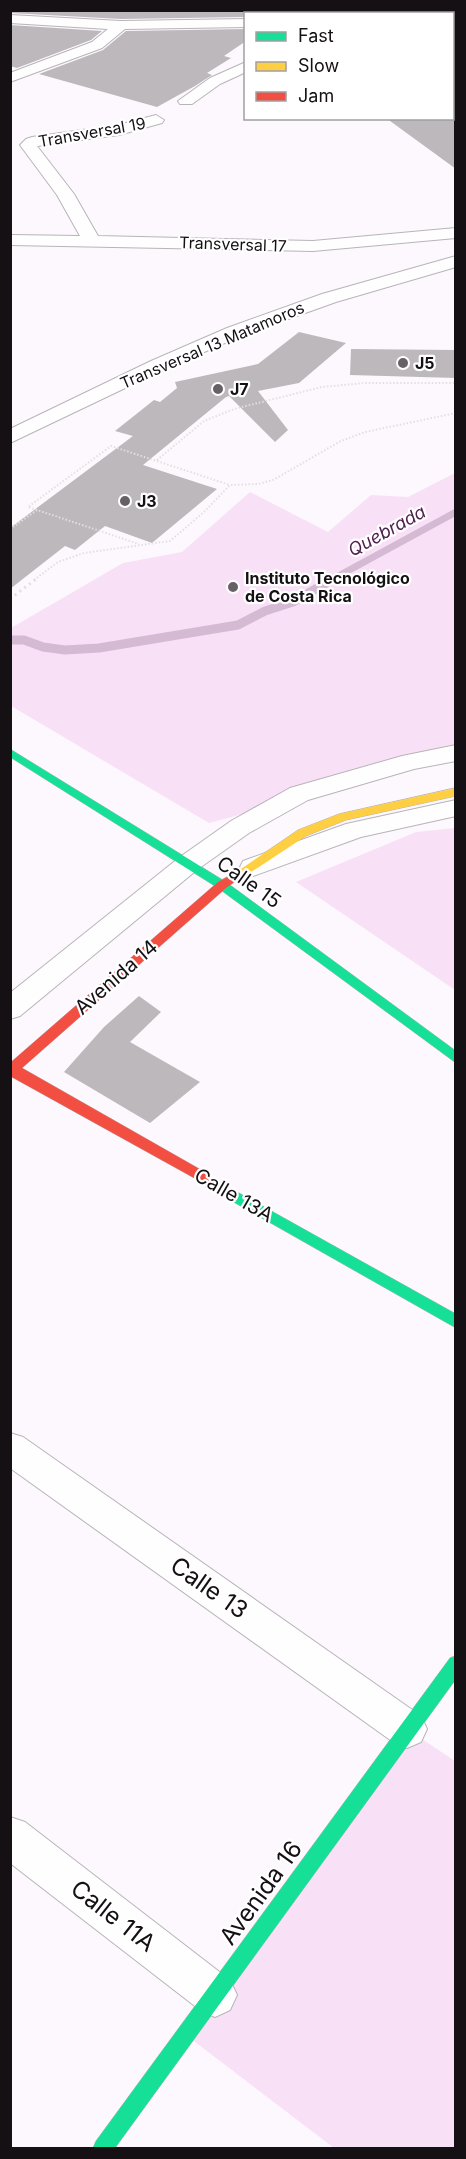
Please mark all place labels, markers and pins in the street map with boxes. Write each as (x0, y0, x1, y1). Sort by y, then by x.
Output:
place label: J5 (415, 353, 435, 373)
marker: J5 (396, 356, 410, 370)
place label: J7 (230, 379, 249, 399)
marker: J7 (211, 382, 225, 396)
place label: J3 (137, 491, 157, 511)
marker: J3 (118, 494, 132, 508)
place label: Instituto Tecnológico de Costa Rica (245, 568, 410, 606)
marker: Instituto Tecnológico de Costa Rica (226, 580, 240, 594)

